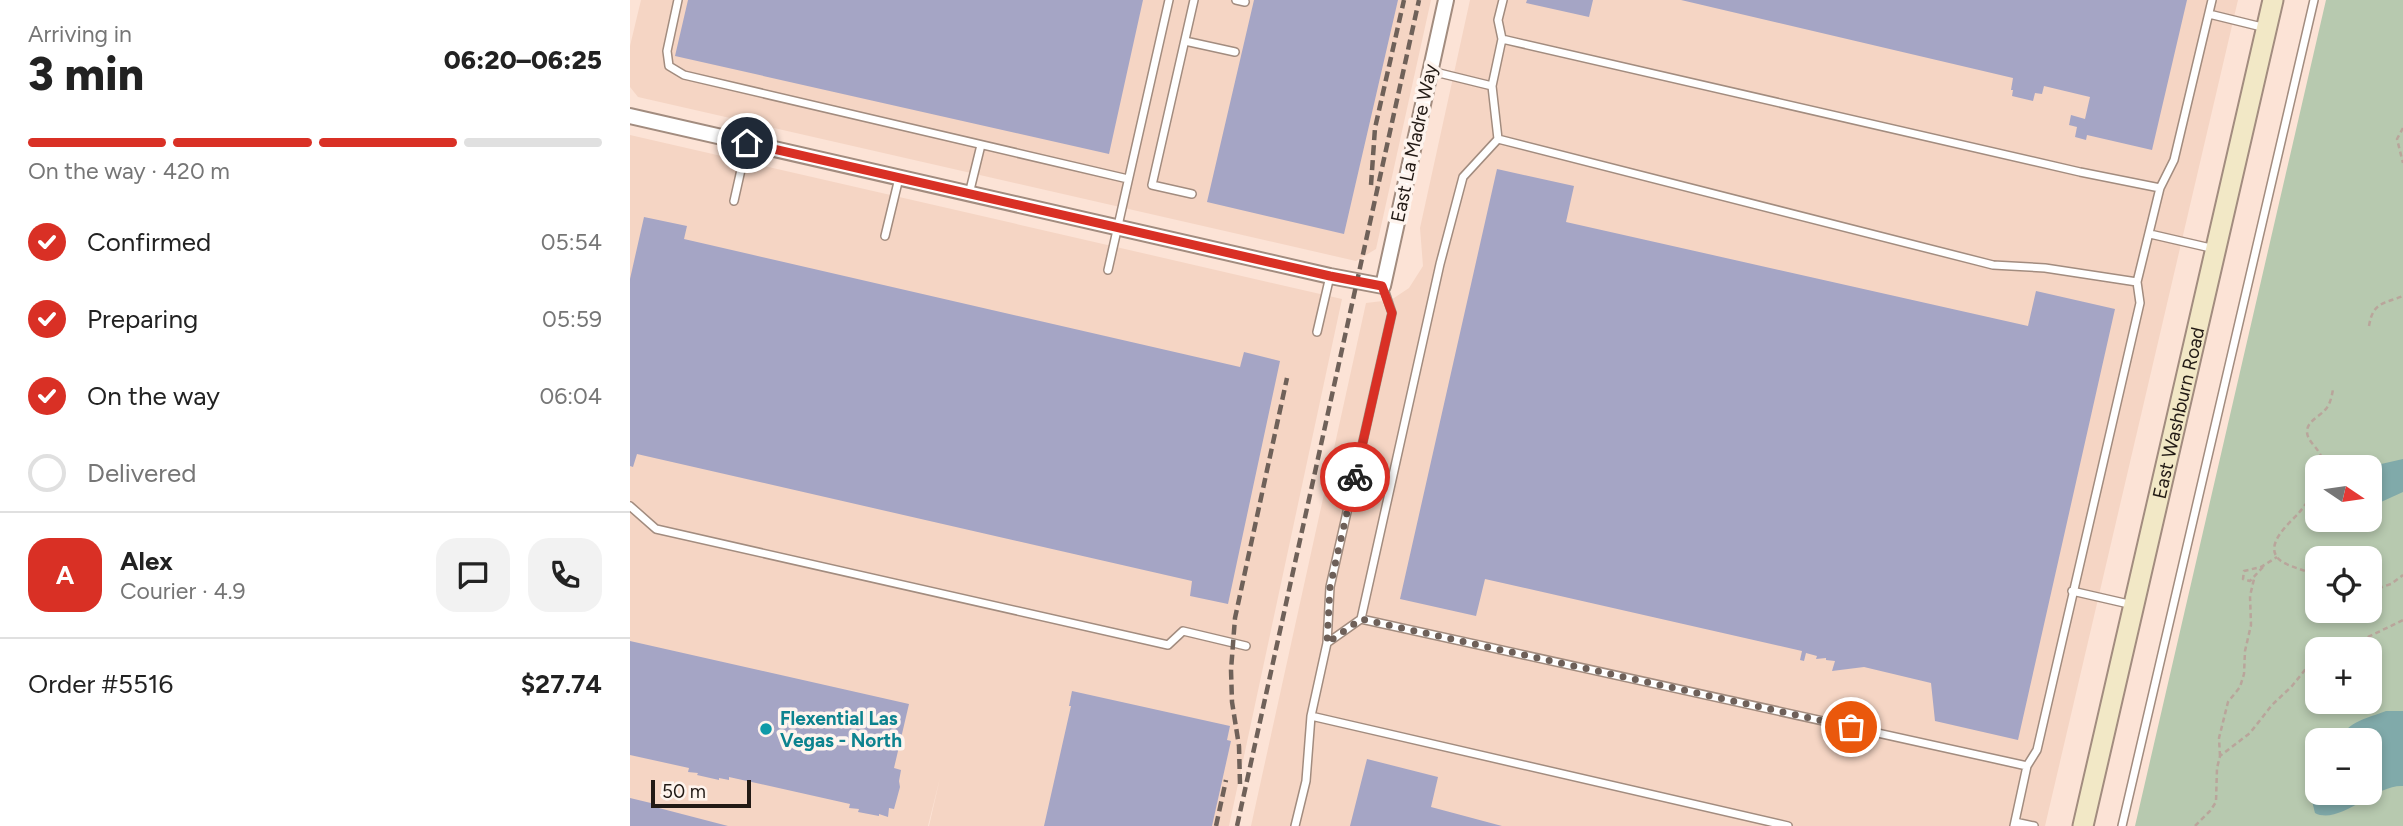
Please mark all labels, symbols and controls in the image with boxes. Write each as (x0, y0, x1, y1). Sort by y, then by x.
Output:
text: Arriving in (28, 20, 132, 48)
text: 06:20–06:25 (444, 44, 602, 76)
text: 3 min (28, 46, 144, 102)
street label: East La Madre Way (1386, 62, 1442, 224)
pin (717, 113, 777, 173)
icon: home (728, 124, 766, 162)
text: On the way · 420 m (28, 157, 230, 185)
icon: check (28, 223, 66, 261)
text: Confirmed (87, 226, 211, 258)
text: 05:54 (541, 228, 602, 256)
icon: check (28, 300, 66, 338)
text: Preparing (87, 303, 198, 335)
text: 05:59 (542, 305, 602, 333)
street label: East Washburn Road (2147, 325, 2209, 501)
icon: check (28, 377, 66, 415)
text: On the way (87, 380, 220, 412)
text: 06:04 (539, 382, 602, 410)
courier (1320, 442, 1390, 512)
north arrow (2305, 455, 2382, 532)
map controls (2305, 455, 2382, 805)
text: Delivered (87, 457, 196, 489)
icon: bike (1336, 458, 1374, 496)
button: chat (436, 538, 510, 612)
button: phone (528, 538, 602, 612)
text: Alex (120, 545, 173, 577)
button: locate (2305, 546, 2382, 623)
text: A (56, 559, 74, 591)
text: Courier · 4.9 (120, 577, 246, 605)
button: + (2305, 637, 2382, 714)
text: Order #5516 (28, 668, 173, 700)
text: $27.74 (521, 668, 602, 700)
pin (1821, 697, 1881, 757)
place label: Flexential Las Vegas - North (780, 707, 902, 752)
icon: bag (1832, 708, 1870, 746)
marker: Flexential Las Vegas - North (758, 721, 774, 737)
button: − (2305, 728, 2382, 805)
scale bar (651, 777, 751, 809)
text: 50 m (662, 780, 706, 803)

